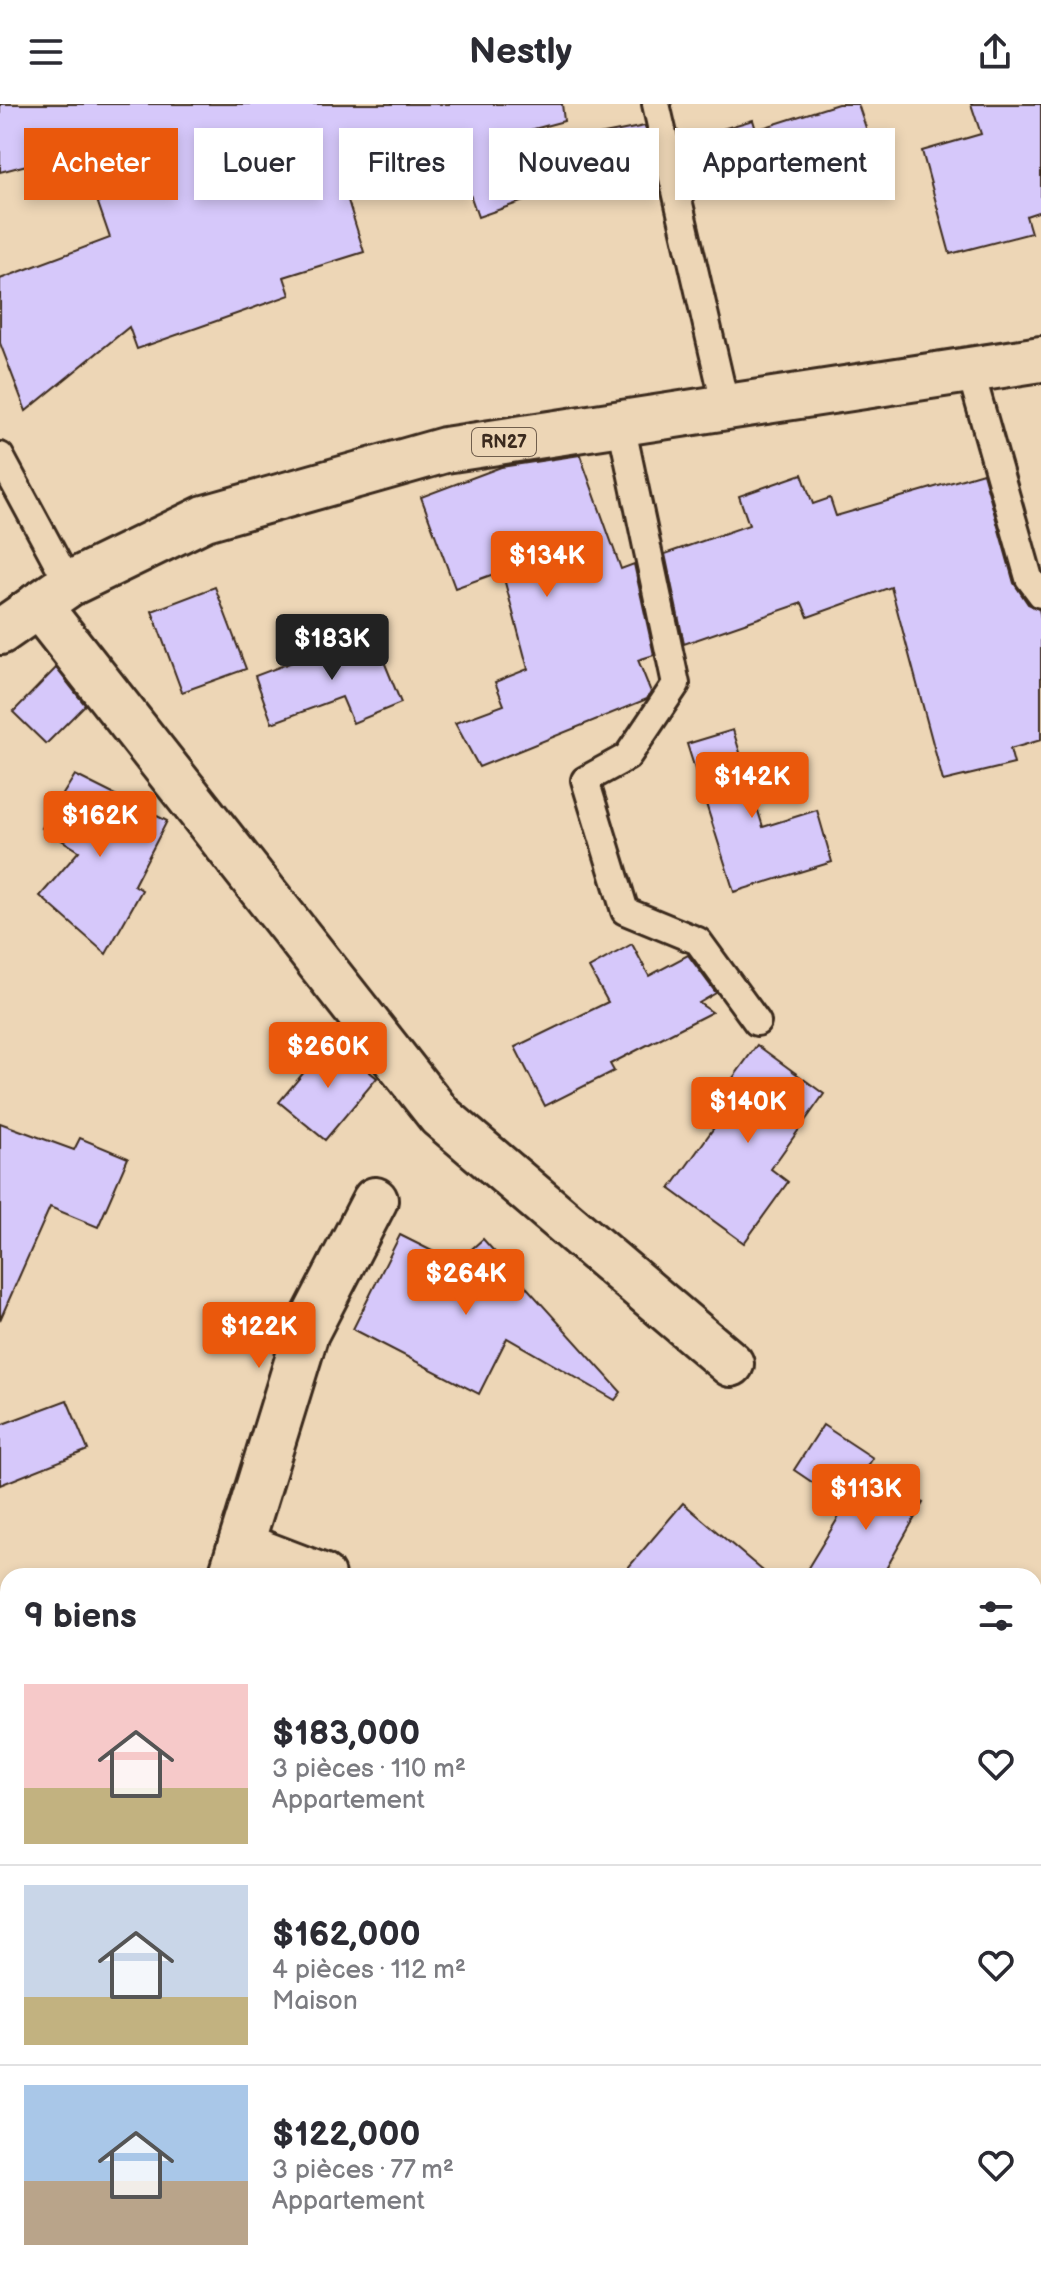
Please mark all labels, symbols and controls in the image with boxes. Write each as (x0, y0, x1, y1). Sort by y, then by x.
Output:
icon: menu (24, 30, 68, 74)
icon: share (973, 30, 1017, 74)
text: Nestly (469, 31, 572, 74)
chip: Acheter (24, 128, 178, 200)
chip: Louer (194, 128, 323, 200)
chip: Filtres (339, 128, 473, 200)
chip: Nouveau (489, 128, 659, 200)
chip: Appartement (675, 128, 895, 200)
road number: RN27 (472, 428, 536, 456)
pin: $134K (491, 531, 603, 599)
text: $134K (509, 541, 585, 572)
pin: $183K (276, 614, 388, 682)
text: $183K (294, 624, 370, 655)
pin: $142K (696, 752, 808, 820)
text: $142K (714, 762, 790, 793)
pin: $162K (44, 791, 156, 859)
text: $162K (61, 801, 139, 832)
pin: $260K (272, 1022, 384, 1090)
text: $260K (287, 1032, 369, 1063)
pin: $140K (692, 1077, 804, 1145)
text: $140K (709, 1087, 787, 1118)
pin: $264K (410, 1249, 522, 1317)
text: $264K (425, 1259, 507, 1290)
pin: $122K (203, 1302, 315, 1370)
text: $122K (221, 1312, 297, 1343)
pin: $113K (810, 1464, 922, 1532)
text: $113K (830, 1474, 902, 1505)
icon: filters (974, 1594, 1018, 1638)
text: 9 biens (24, 1596, 137, 1637)
text: $183,000 (272, 1713, 420, 1754)
icon: home (88, 1716, 184, 1812)
icon: heart (974, 1742, 1018, 1786)
text: 3 pièces · 110 m² (272, 1754, 466, 1785)
text: Appartement (272, 1785, 425, 1816)
text: $162,000 (272, 1914, 421, 1955)
icon: home (88, 1917, 184, 2013)
icon: heart (974, 1943, 1018, 1987)
text: 4 pièces · 112 m² (272, 1955, 466, 1986)
text: Maison (272, 1986, 358, 2017)
text: $122,000 (272, 2114, 421, 2155)
icon: home (88, 2117, 184, 2213)
icon: heart (974, 2143, 1018, 2187)
text: 3 pièces · 77 m² (272, 2155, 454, 2186)
text: Appartement (272, 2186, 425, 2217)

